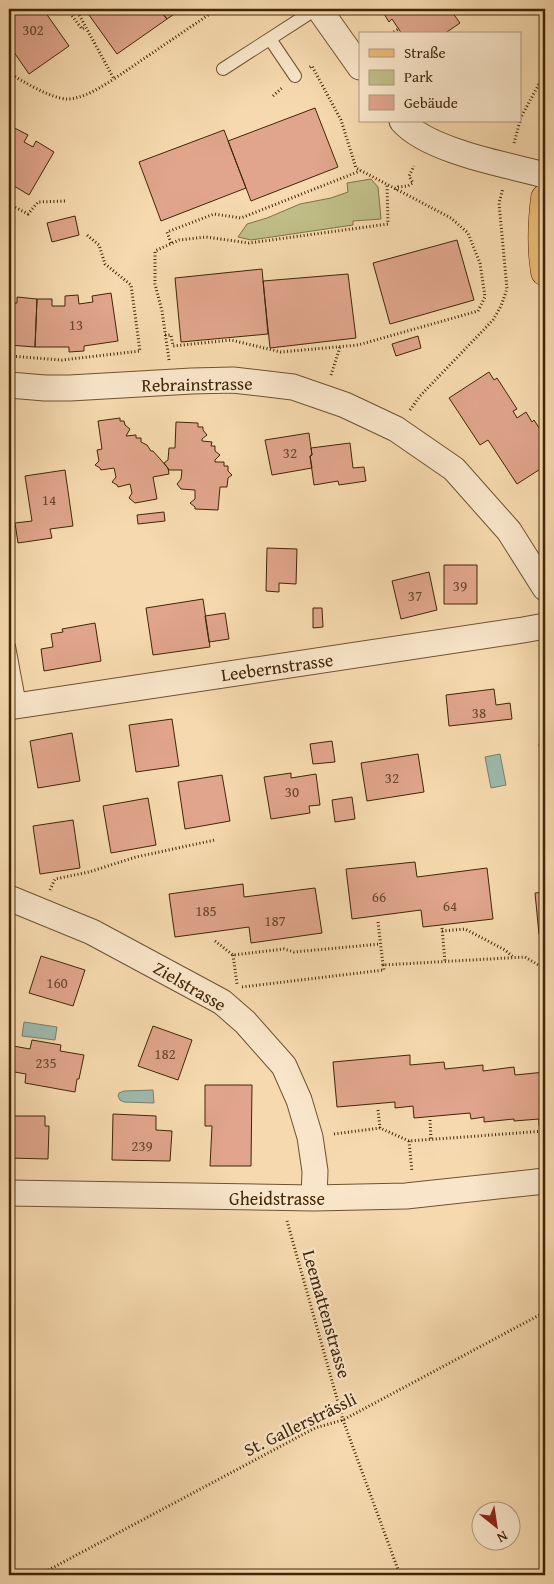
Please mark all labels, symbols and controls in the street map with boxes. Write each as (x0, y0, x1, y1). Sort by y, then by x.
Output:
house number: 302 (22, 19, 44, 40)
legend (359, 32, 522, 122)
text: Straße (404, 42, 446, 63)
text: Park (404, 66, 433, 87)
text: Gebäude (404, 92, 458, 113)
house number: 13 (69, 314, 83, 335)
street label: Rebrainstrasse (141, 370, 253, 398)
house number: 32 (283, 442, 297, 463)
house number: 14 (42, 489, 56, 510)
house number: 39 (453, 575, 467, 596)
house number: 37 (408, 585, 422, 606)
street label: Leebernstrasse (219, 646, 335, 688)
house number: 38 (472, 702, 486, 723)
house number: 32 (385, 767, 399, 788)
house number: 30 (285, 781, 299, 802)
house number: 66 (372, 886, 386, 907)
house number: 64 (443, 895, 457, 916)
house number: 185 (195, 900, 217, 921)
house number: 187 (264, 910, 286, 931)
street label: Zielstrasse (149, 954, 231, 1018)
house number: 160 (46, 972, 68, 993)
house number: 182 (154, 1043, 176, 1064)
house number: 235 (35, 1052, 57, 1073)
house number: 239 (131, 1135, 153, 1156)
street label: Gheidstrasse (229, 1185, 325, 1212)
street label: Leemattenstrasse (296, 1247, 358, 1381)
street label: St. Gallersträssli (239, 1385, 361, 1463)
north arrow (472, 1502, 522, 1552)
text: N (493, 1526, 512, 1549)

